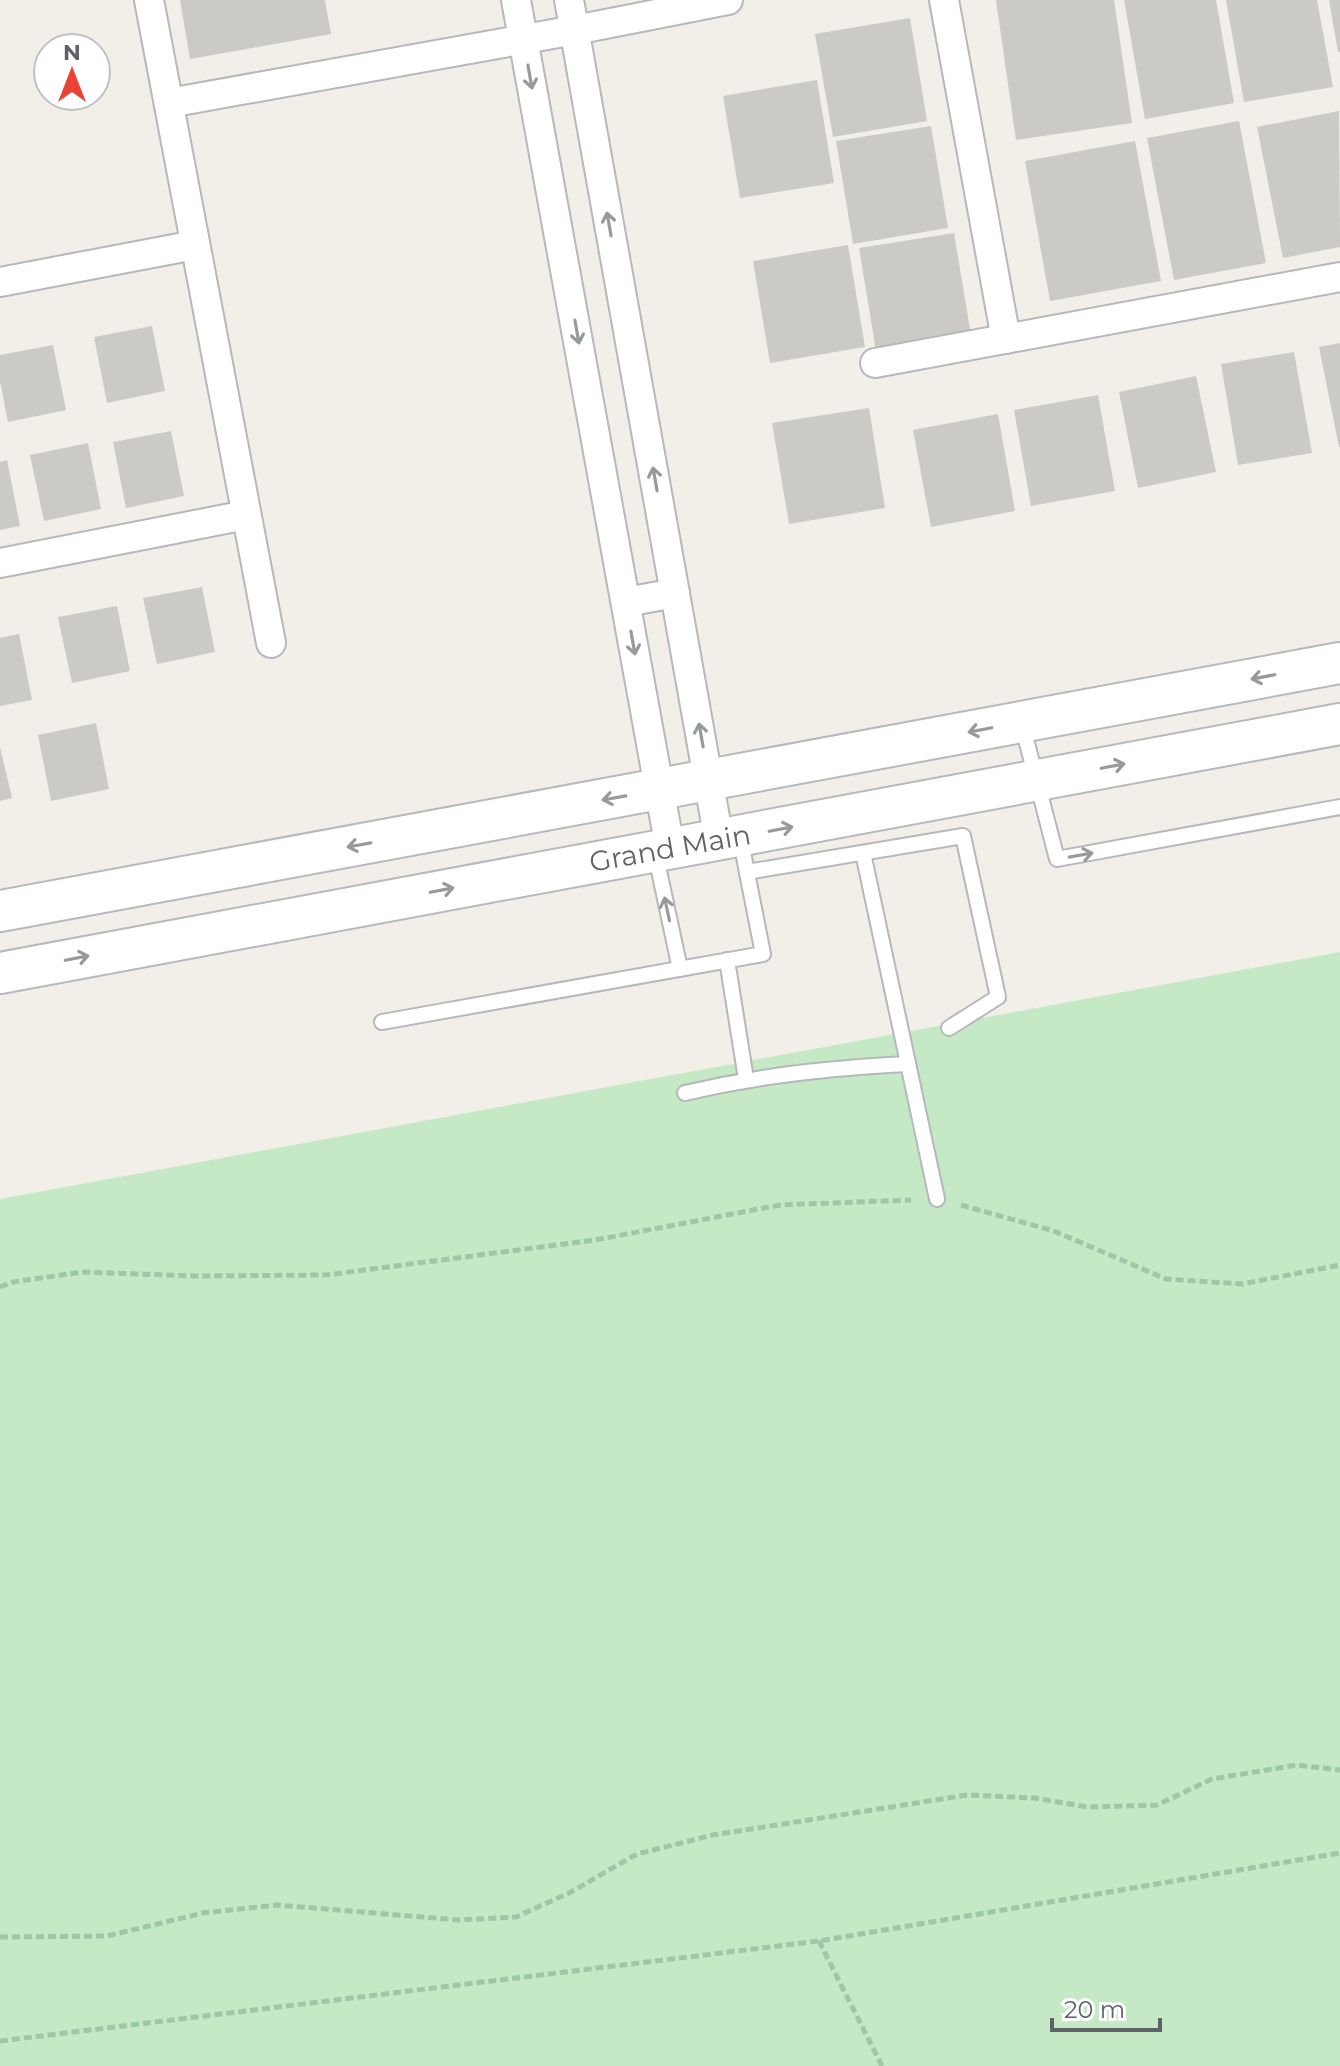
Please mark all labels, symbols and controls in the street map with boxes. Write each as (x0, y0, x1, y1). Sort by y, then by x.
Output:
north arrow (32, 32, 112, 112)
text: N (63, 39, 81, 66)
one-way arrow (523, 63, 538, 89)
one-way arrow (601, 211, 616, 237)
one-way arrow (570, 319, 585, 345)
one-way arrow (647, 467, 662, 493)
one-way arrow (627, 630, 642, 656)
one-way arrow (1251, 671, 1277, 686)
one-way arrow (692, 723, 707, 749)
one-way arrow (968, 723, 993, 738)
one-way arrow (1100, 758, 1126, 773)
one-way arrow (602, 791, 628, 806)
street label: Grand Main (587, 817, 753, 879)
one-way arrow (768, 821, 793, 836)
one-way arrow (347, 839, 372, 854)
one-way arrow (1068, 846, 1093, 861)
one-way arrow (429, 881, 455, 896)
one-way arrow (659, 897, 674, 923)
one-way arrow (63, 950, 89, 965)
scale bar (1052, 1982, 1160, 2032)
text: 20 m (1064, 1995, 1125, 2024)

